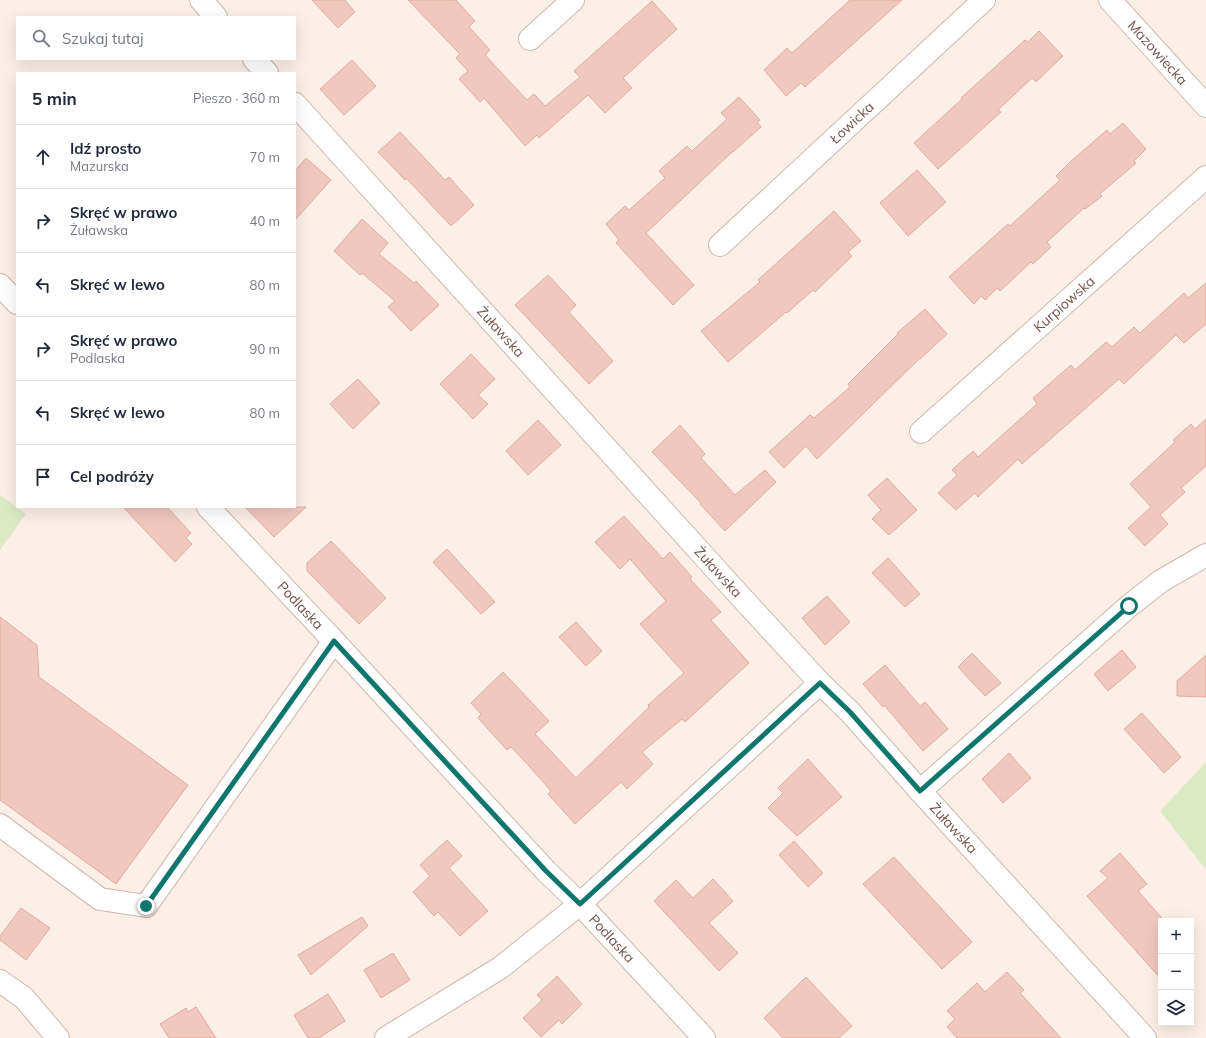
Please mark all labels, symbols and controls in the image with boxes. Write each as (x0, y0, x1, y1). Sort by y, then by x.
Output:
search box (16, 16, 296, 60)
street label: Mazowiecka (1124, 17, 1192, 89)
icon: search (30, 27, 52, 49)
text: Szukaj tutaj (62, 29, 144, 48)
text: 5 min (32, 88, 77, 109)
text: Pieszo · 360 m (193, 90, 280, 106)
street label: Łowicka (825, 98, 878, 148)
text: Idź prosto (70, 139, 141, 158)
icon: ahead (32, 146, 54, 168)
text: 70 m (250, 149, 280, 165)
text: Mazurska (70, 158, 129, 174)
text: Skręć w prawo (70, 203, 177, 222)
icon: right (32, 210, 54, 232)
text: 40 m (250, 213, 280, 229)
text: Żuławska (70, 222, 128, 238)
street label: Kurpiowska (1030, 272, 1098, 336)
icon: left (32, 274, 54, 296)
text: Skręć w lewo (70, 275, 165, 294)
text: 80 m (250, 277, 280, 293)
street label: Żuławska (473, 302, 529, 361)
text: Skręć w prawo (70, 331, 177, 350)
icon: right (32, 338, 54, 360)
text: 90 m (250, 341, 280, 357)
text: Podlaska (70, 350, 125, 366)
icon: left (32, 402, 54, 424)
text: Skręć w lewo (70, 403, 165, 422)
text: 80 m (250, 405, 280, 421)
icon: arrive (32, 466, 54, 488)
text: Cel podróży (70, 467, 154, 486)
street label: Żuławska (691, 543, 746, 601)
street label: Podlaska (274, 578, 327, 633)
route start (1120, 597, 1138, 615)
street label: Żuławska (926, 799, 981, 857)
route end (137, 897, 155, 915)
street label: Podlaska (585, 910, 639, 966)
map controls (1158, 918, 1194, 1026)
button: + (1158, 918, 1194, 954)
button: − (1158, 954, 1194, 990)
button: layers (1158, 990, 1194, 1026)

